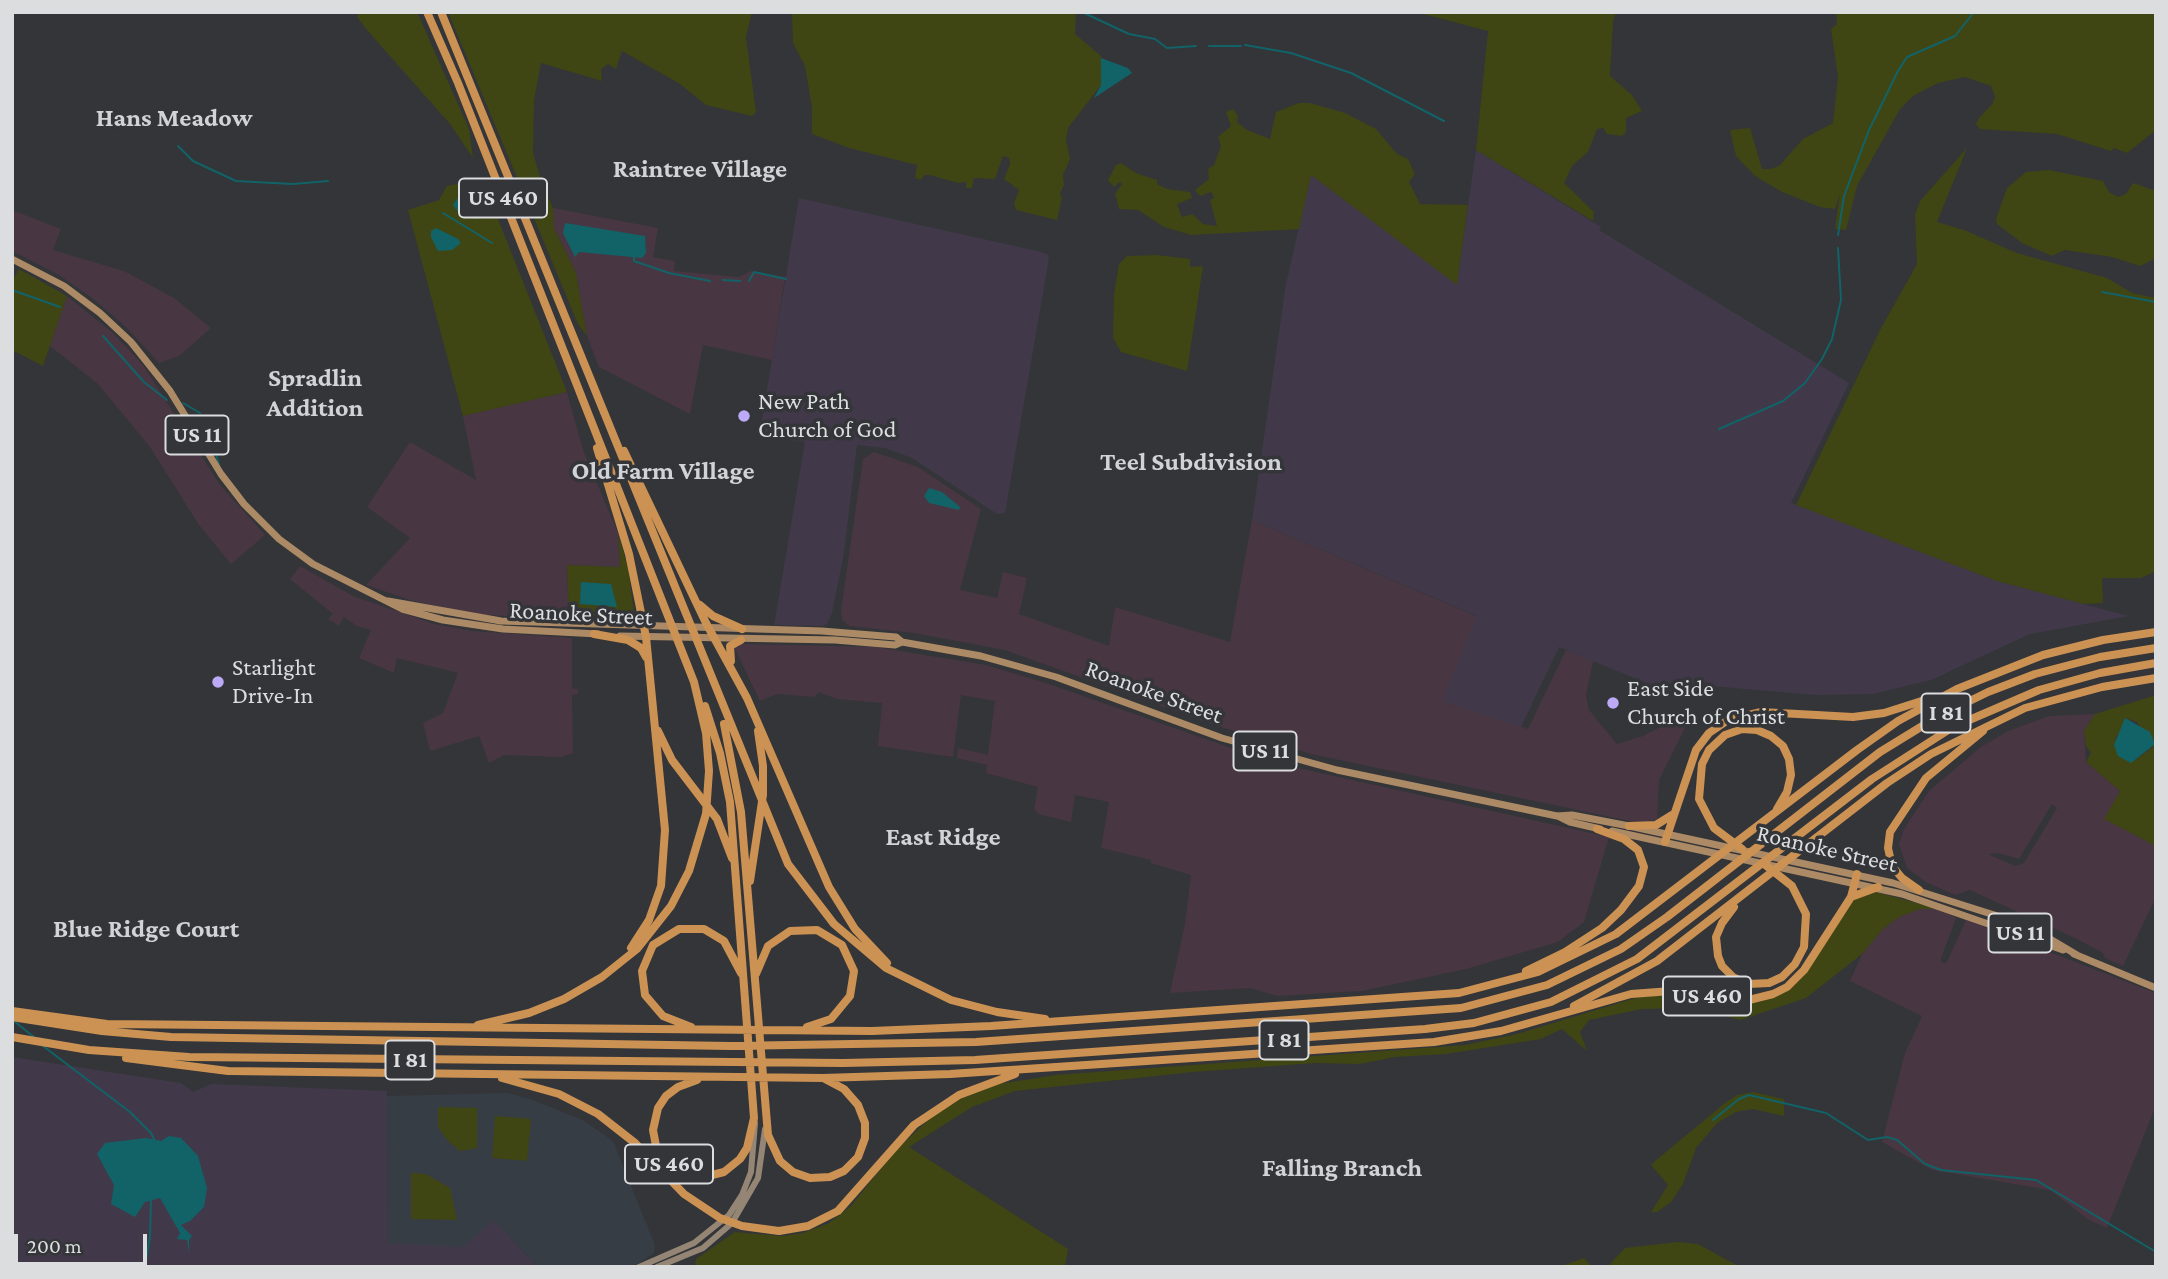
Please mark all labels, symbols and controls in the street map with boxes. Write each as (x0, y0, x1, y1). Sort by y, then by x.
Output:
district label: Hans Meadow (96, 102, 252, 134)
district label: Raintree Village (613, 153, 787, 185)
road number: US 460 (459, 178, 547, 218)
district label: Spradlin Addition (267, 362, 363, 424)
place label: New Path Church of God (758, 388, 896, 444)
marker: New Path Church of God (736, 408, 752, 424)
road number: US 11 (166, 416, 228, 454)
district label: Teel Subdivision (1100, 446, 1282, 478)
district label: Old Farm Village (571, 455, 755, 487)
street label: Roanoke Street (509, 596, 653, 632)
place label: Starlight Drive-In (232, 654, 316, 710)
street label: Roanoke Street (1082, 654, 1226, 730)
marker: Starlight Drive-In (210, 674, 226, 690)
place label: East Side Church of Christ (1627, 675, 1785, 731)
road number: I 81 (1922, 694, 1970, 733)
marker: East Side Church of Christ (1605, 695, 1621, 711)
road number: US 11 (1234, 732, 1296, 771)
street label: Roanoke Street (1754, 819, 1900, 879)
district label: East Ridge (885, 821, 1001, 853)
district label: Blue Ridge Court (53, 913, 239, 945)
road number: US 11 (1988, 914, 2052, 952)
road number: US 460 (1663, 976, 1751, 1015)
road number: I 81 (1260, 1021, 1308, 1060)
road number: I 81 (386, 1040, 434, 1079)
road number: US 460 (625, 1144, 713, 1184)
district label: Falling Branch (1262, 1152, 1422, 1184)
scale bar (18, 1220, 150, 1264)
text: 200 m (27, 1234, 82, 1258)

